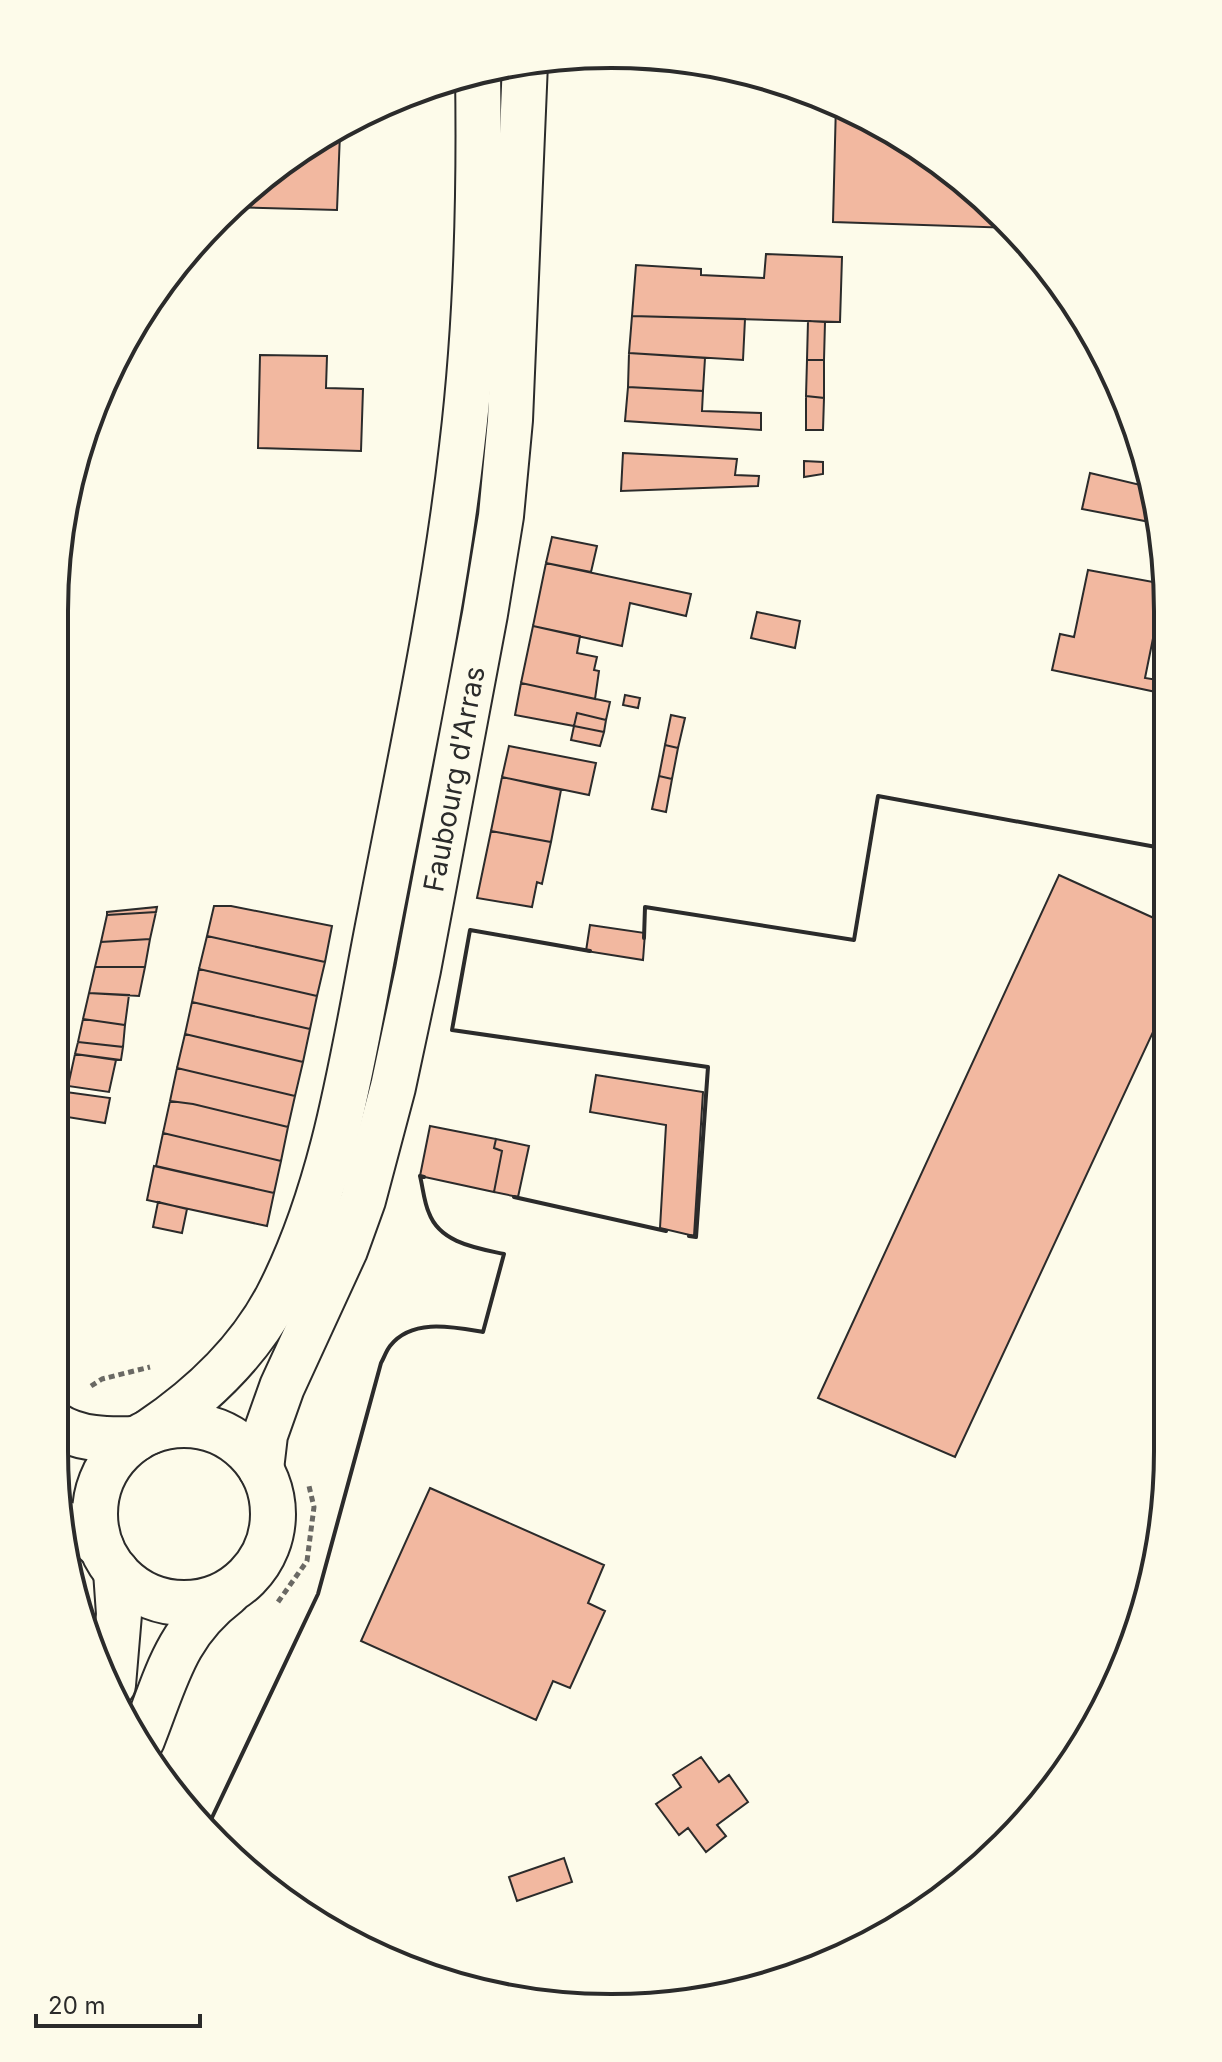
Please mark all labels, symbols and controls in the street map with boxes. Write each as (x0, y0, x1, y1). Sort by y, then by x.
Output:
street label: Faubourg d'Arras (416, 664, 492, 894)
scale bar (36, 1978, 200, 2028)
text: 20 m (48, 1991, 106, 2020)

